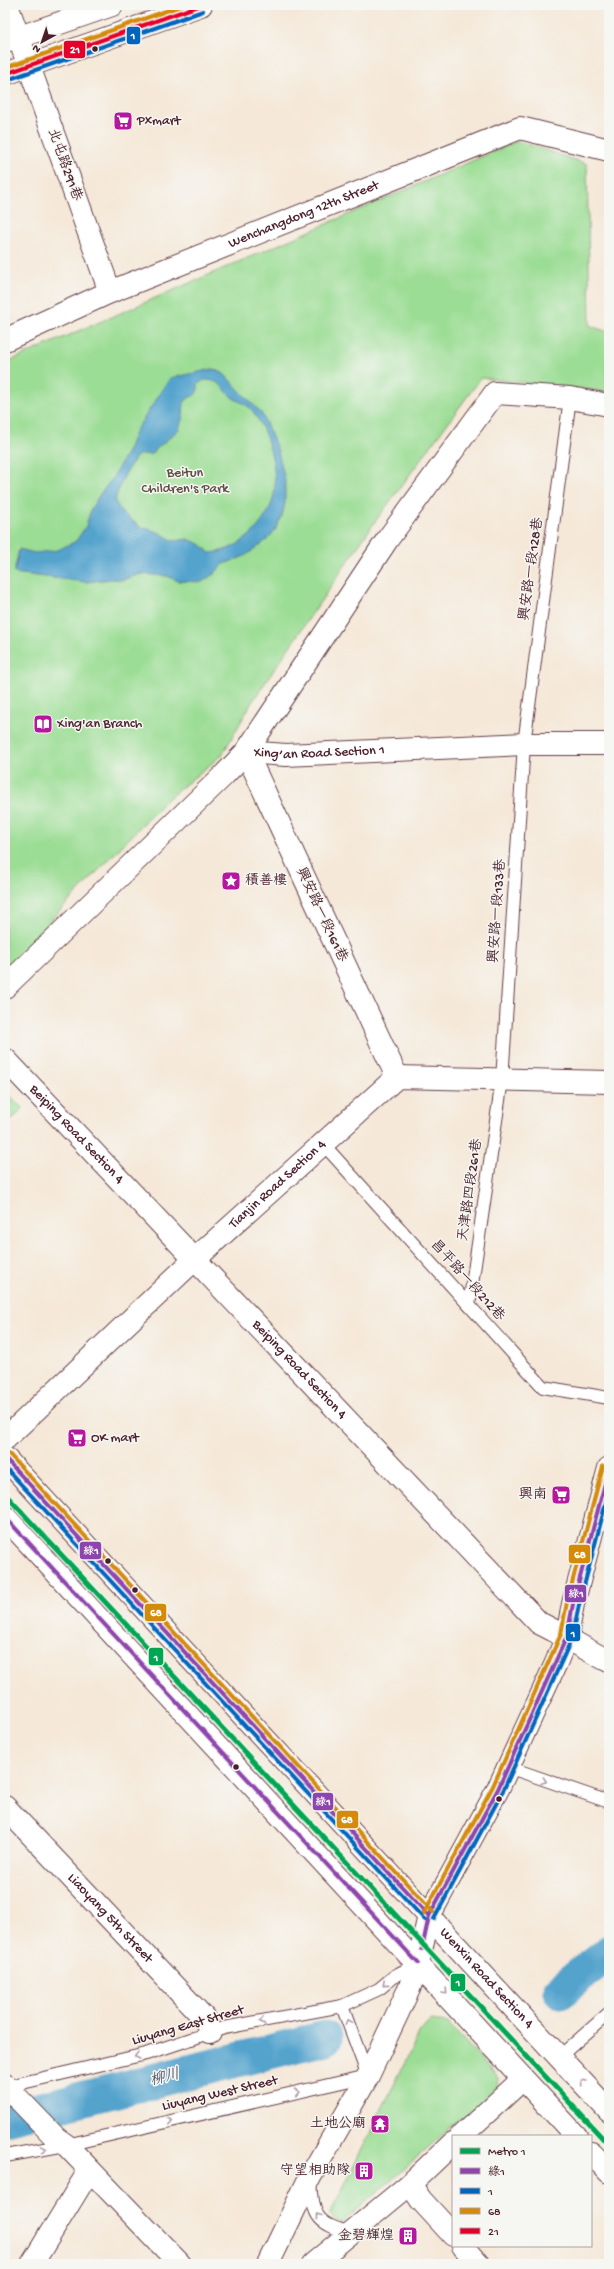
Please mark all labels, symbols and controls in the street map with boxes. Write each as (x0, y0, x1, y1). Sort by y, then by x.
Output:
north arrow (22, 22, 62, 62)
line badge: 1 (126, 26, 141, 45)
text: 1 (130, 31, 135, 43)
line badge: 21 (63, 40, 86, 59)
text: N (30, 41, 43, 55)
unlabelled marker (90, 44, 100, 54)
text: 21 (70, 45, 80, 57)
supermarket icon: Pxmart (112, 110, 134, 132)
place label: Pxmart (136, 113, 182, 130)
street label: 北屯路291巷 (43, 126, 86, 204)
street label: Wenchangdong 12th Street (226, 176, 382, 252)
park label: Beitun Children's Park (142, 465, 230, 498)
street label: 興安路一段128巷 (515, 515, 548, 622)
library icon: Xing'an Branch (32, 713, 54, 735)
place label: Xing'an Branch (56, 716, 143, 733)
street label: Xing’an Road Section 1 (252, 742, 385, 764)
street label: 興安路一段133巷 (485, 857, 510, 964)
street label: 興安路一段161巷 (292, 865, 352, 966)
place icon: 積善樓 (220, 870, 242, 892)
place label: 積善樓 (245, 873, 287, 890)
street label: Beiping Road Section 4 (25, 1081, 128, 1188)
street label: Tianjin Road Section 4 (225, 1136, 330, 1233)
street label: 天津路四段261巷 (454, 1136, 487, 1242)
street label: 昌平路一段212巷 (426, 1236, 509, 1326)
street label: Beiping Road Section 4 (248, 1316, 351, 1423)
supermarket icon: OK mart (66, 1427, 88, 1449)
place label: OK mart (91, 1430, 140, 1447)
supermarket icon: 興南 (550, 1484, 572, 1506)
place label: 興南 (519, 1486, 547, 1504)
line badge: 綠1 (79, 1541, 102, 1560)
line badge: 68 (568, 1544, 591, 1564)
text: 綠1 (83, 1545, 99, 1558)
text: 68 (574, 1550, 586, 1562)
unlabelled marker (103, 1556, 113, 1566)
line badge: 綠1 (564, 1584, 587, 1603)
unlabelled marker (130, 1585, 140, 1595)
text: 綠1 (568, 1588, 584, 1601)
line badge: 68 (144, 1603, 167, 1622)
text: 68 (150, 1608, 162, 1620)
line badge: 1 (565, 1623, 581, 1642)
text: 1 (570, 1629, 575, 1641)
line badge: 1 (148, 1647, 164, 1666)
text: 1 (153, 1653, 158, 1665)
unlabelled marker (231, 1762, 241, 1772)
one-way arrow (541, 1776, 548, 1784)
line badge: 綠1 (312, 1792, 334, 1811)
unlabelled marker (494, 1794, 504, 1804)
text: 綠1 (315, 1796, 331, 1809)
line badge: 68 (336, 1810, 359, 1829)
text: 68 (341, 1815, 353, 1827)
street label: Liaoyang 5th Street (64, 1870, 157, 1968)
street label: Wenxin Road Section 4 (436, 1925, 538, 2033)
line badge: 1 (450, 1973, 466, 1992)
text: 1 (455, 1978, 460, 1990)
one-way arrow (383, 1979, 390, 1986)
one-way arrow (440, 1987, 447, 1995)
street label: Liuyang East Street (130, 2002, 247, 2050)
one-way arrow (259, 2016, 266, 2025)
one-way arrow (344, 2019, 353, 2026)
one-way arrow (134, 2051, 141, 2059)
water label: 柳川 (148, 2064, 183, 2090)
street label: Liuyang West Street (161, 2072, 281, 2116)
one-way arrow (580, 2079, 587, 2087)
one-way arrow (294, 2088, 300, 2096)
temple icon: 土地公廟 (369, 2113, 391, 2135)
place label: 土地公廟 (310, 2116, 366, 2133)
one-way arrow (167, 2118, 174, 2126)
legend (452, 2135, 592, 2247)
one-way arrow (40, 2145, 47, 2154)
text: Metro 1 (488, 2146, 526, 2160)
building icon: 守望相助隊 (353, 2160, 375, 2182)
place label: 守望相助隊 (280, 2162, 350, 2180)
text: 綠1 (488, 2165, 505, 2180)
text: 1 (487, 2186, 493, 2200)
text: 68 (488, 2206, 501, 2220)
one-way arrow (316, 2213, 323, 2220)
building icon: 金碧輝煌 (397, 2225, 419, 2247)
text: 21 (488, 2226, 499, 2240)
place label: 金碧輝煌 (338, 2227, 394, 2245)

